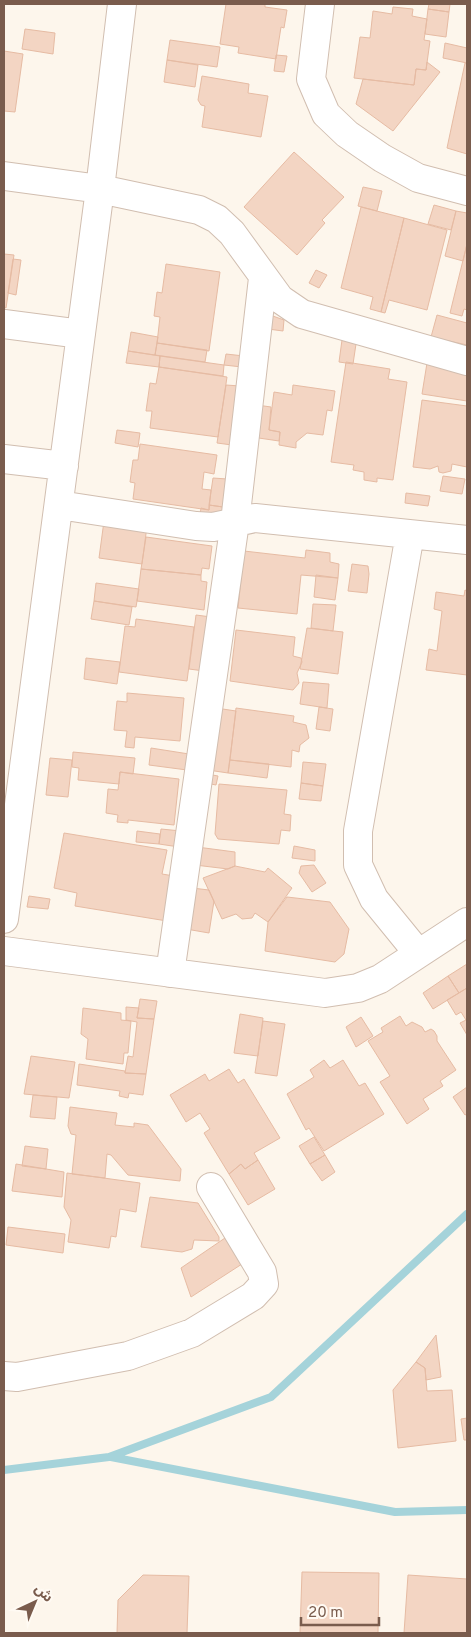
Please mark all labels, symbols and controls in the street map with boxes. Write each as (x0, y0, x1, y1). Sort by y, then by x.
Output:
north arrow (10, 1577, 60, 1627)
text: ش (30, 1581, 56, 1607)
scale bar (301, 1594, 378, 1626)
text: 20 m (308, 1604, 343, 1623)

